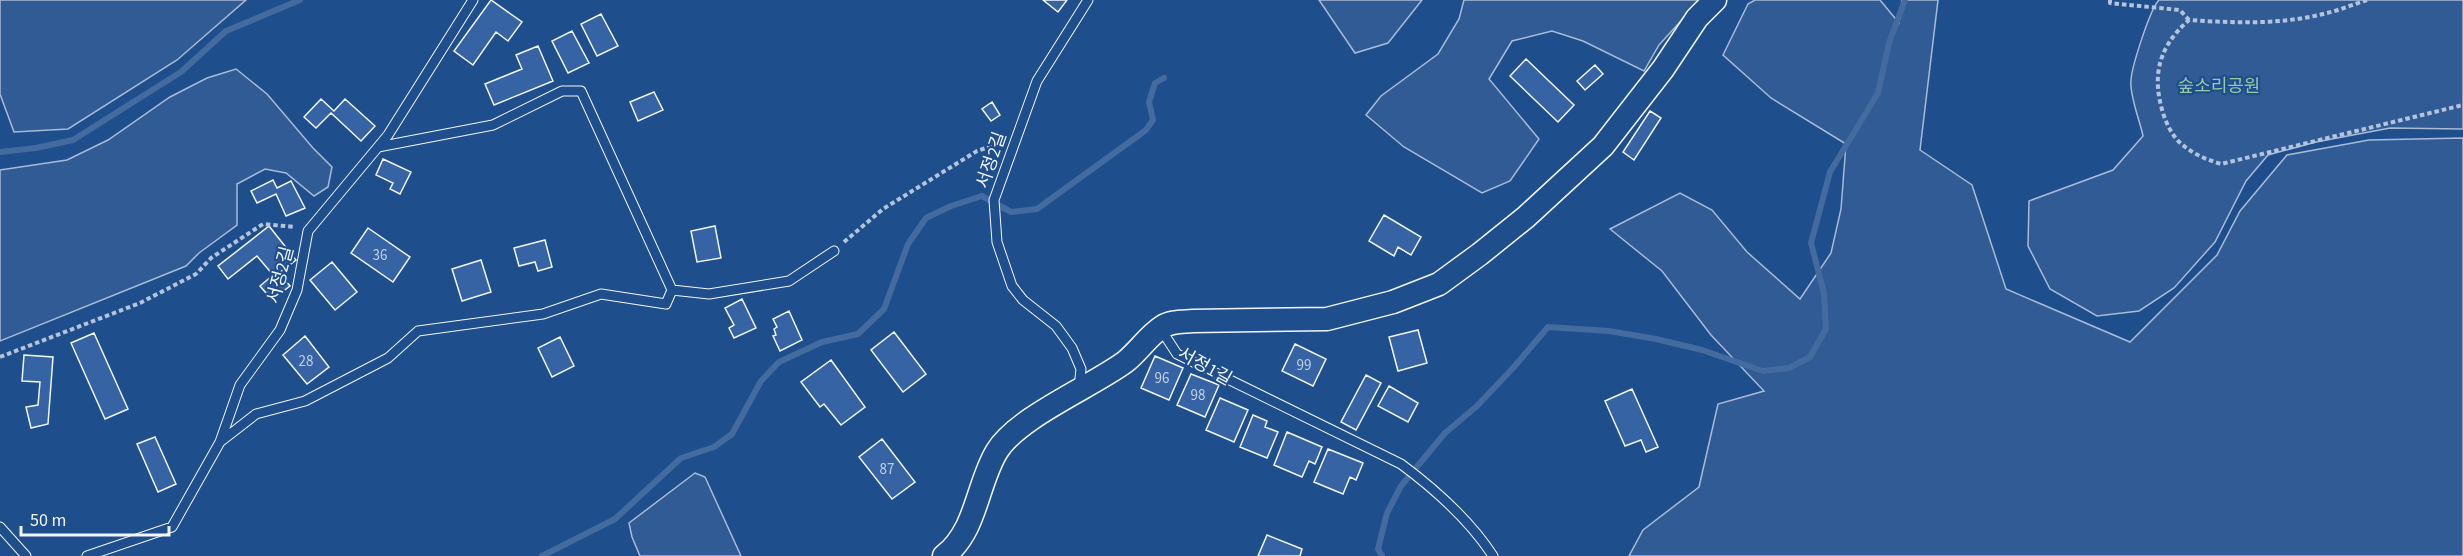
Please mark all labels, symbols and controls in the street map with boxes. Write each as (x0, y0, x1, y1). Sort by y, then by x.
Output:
park label: 숲소리공원 (2178, 74, 2260, 99)
street label: 서정2길 (970, 128, 1013, 192)
street label: 서정2길 (261, 244, 300, 307)
house number: 36 (373, 245, 387, 266)
street label: 서정1길 (1173, 341, 1236, 392)
house number: 28 (299, 351, 313, 372)
house number: 99 (1297, 355, 1311, 376)
house number: 96 (1155, 368, 1169, 389)
house number: 98 (1191, 385, 1205, 406)
house number: 87 (880, 459, 894, 480)
scale bar (21, 499, 170, 537)
text: 50 m (30, 508, 66, 533)

